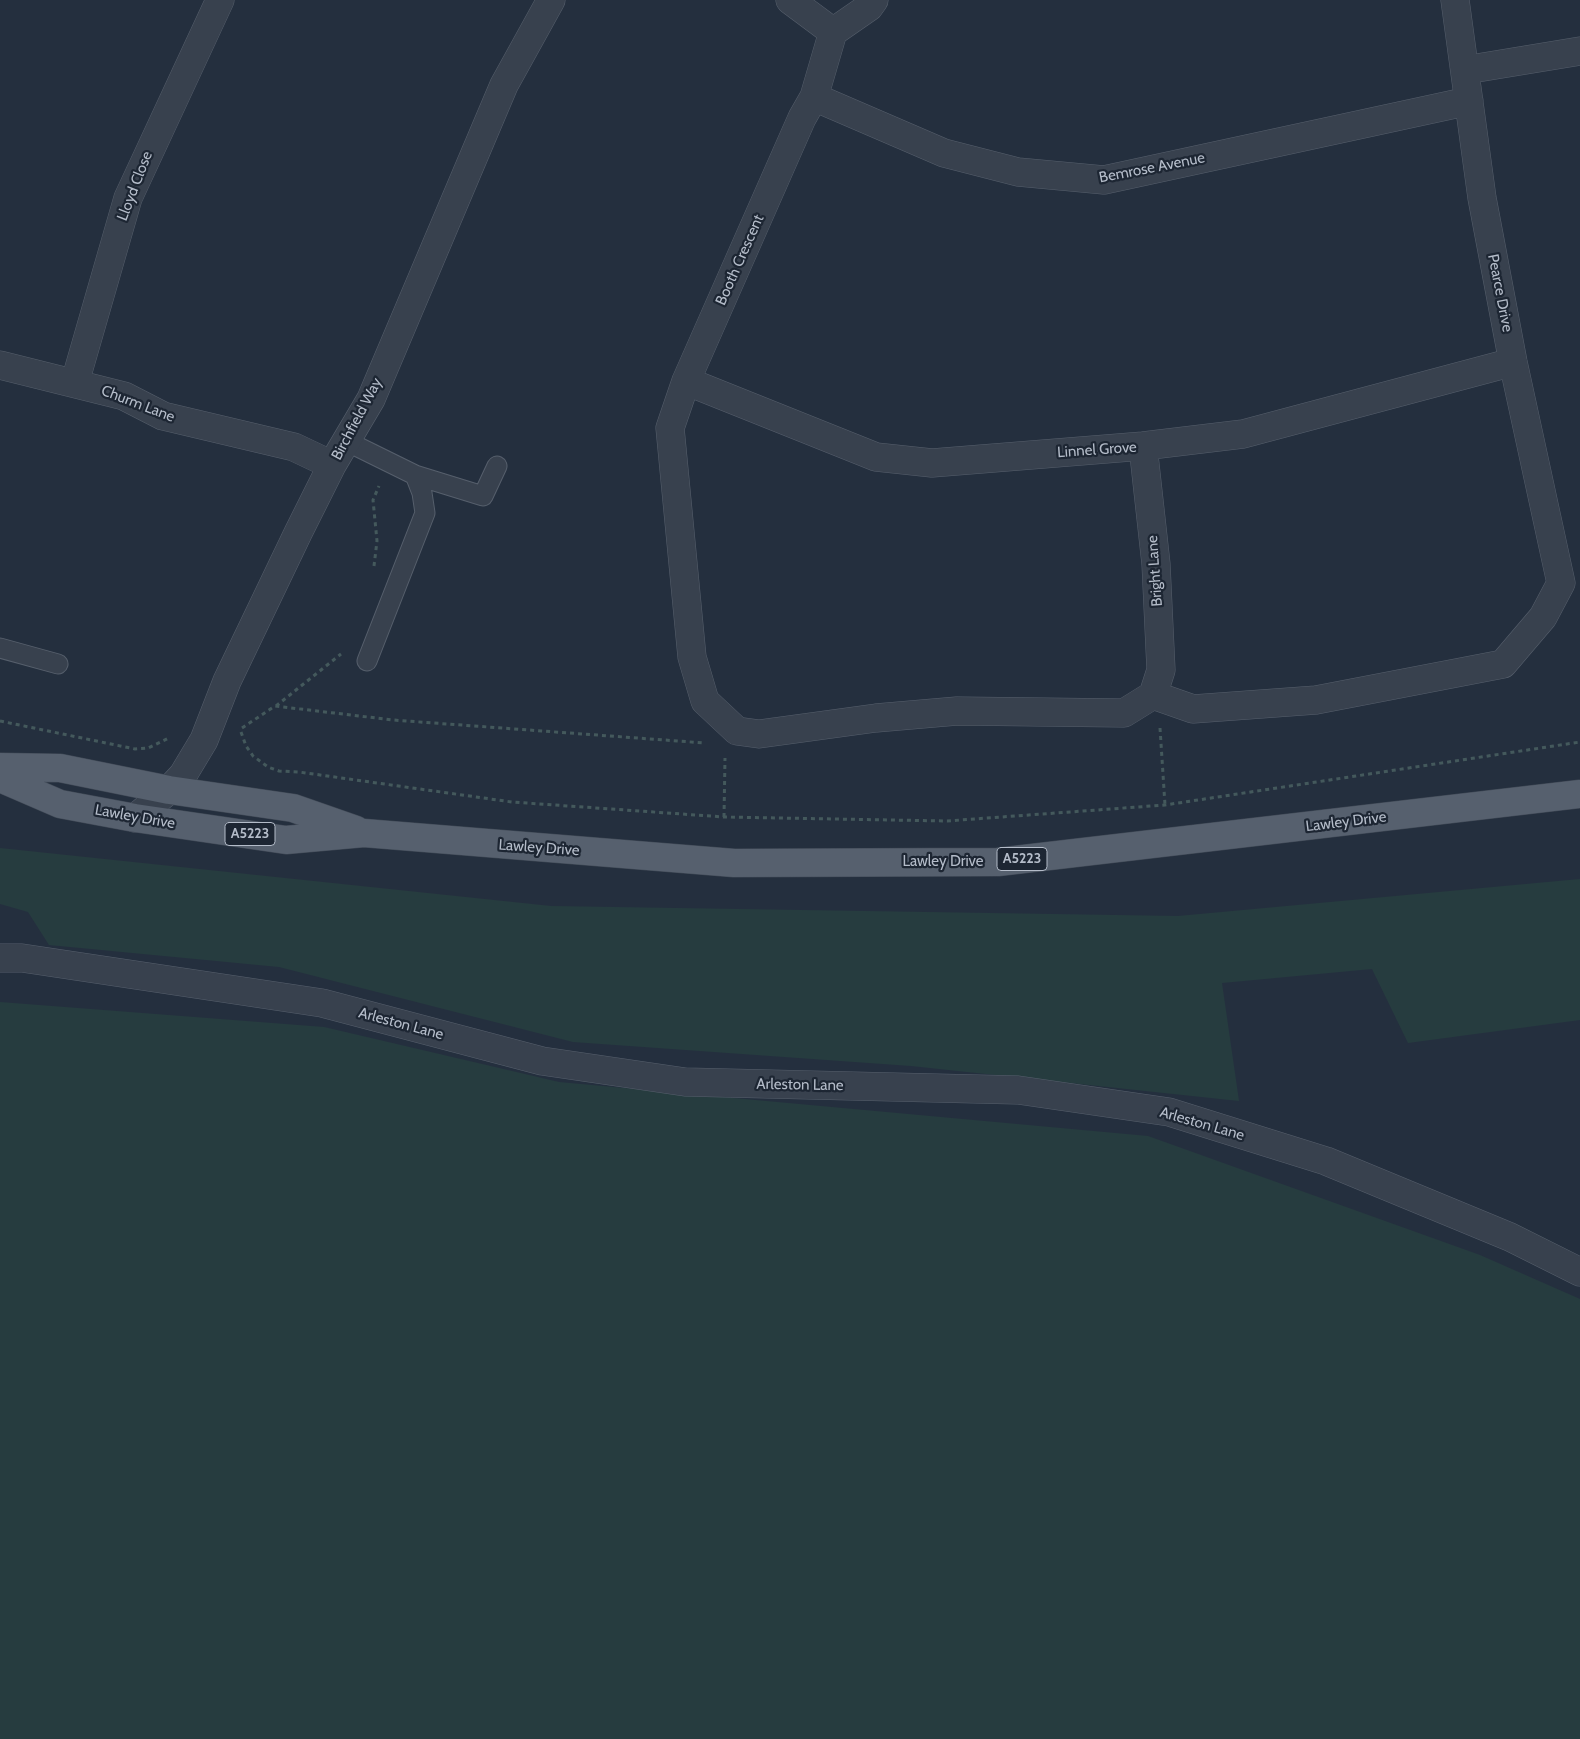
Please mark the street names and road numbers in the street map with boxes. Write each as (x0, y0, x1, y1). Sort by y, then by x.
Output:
street label: Lloyd Close (114, 149, 156, 223)
street label: Bemrose Avenue (1098, 149, 1206, 187)
street label: Booth Crescent (712, 212, 768, 308)
street label: Pearce Drive (1484, 252, 1516, 334)
street label: Birchfield Way (328, 375, 386, 463)
street label: Churm Lane (99, 382, 177, 426)
street label: Linnel Grove (1057, 438, 1137, 462)
street label: Bright Lane (1144, 535, 1166, 607)
street label: Lawley Drive (94, 801, 176, 833)
street label: Lawley Drive (1305, 808, 1387, 836)
road number: A5223 (225, 822, 275, 846)
street label: Lawley Drive (498, 836, 580, 860)
road number: A5223 (997, 848, 1047, 871)
street label: Lawley Drive (902, 853, 984, 871)
street label: Arleston Lane (357, 1004, 445, 1044)
street label: Arleston Lane (756, 1075, 844, 1095)
street label: Arleston Lane (1158, 1103, 1246, 1145)

